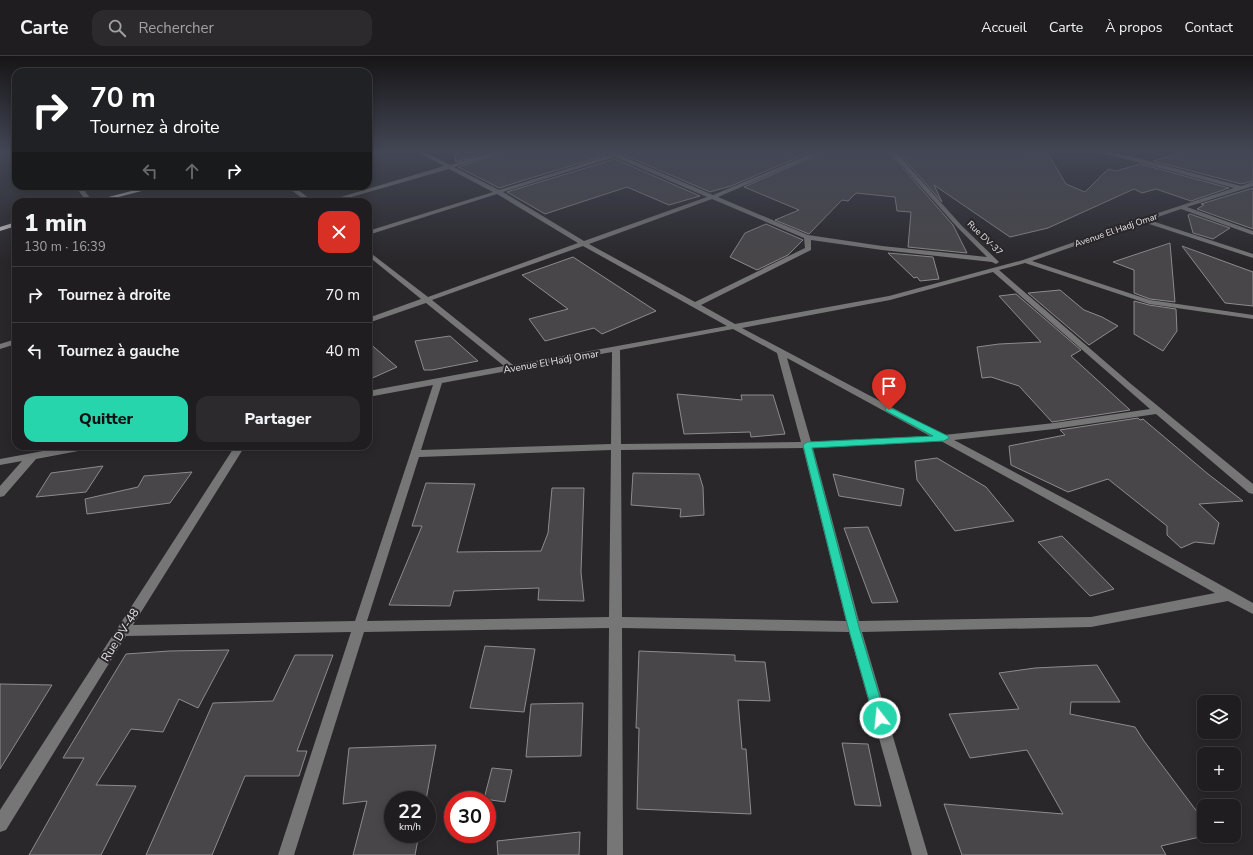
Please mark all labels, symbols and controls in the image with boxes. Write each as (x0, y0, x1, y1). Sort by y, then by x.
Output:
search box (92, 10, 372, 46)
text: Carte (20, 15, 68, 41)
icon: search (106, 17, 128, 39)
text: Rechercher (138, 18, 214, 38)
text: Accueil (981, 18, 1027, 37)
text: Carte (1049, 18, 1083, 37)
text: À propos (1105, 18, 1163, 37)
text: Contact (1185, 18, 1233, 37)
text: 70 m (90, 79, 156, 117)
icon: right (24, 84, 76, 136)
text: Tournez à droite (90, 115, 220, 139)
icon: left (139, 160, 161, 182)
icon: ahead (181, 160, 203, 182)
icon: right (223, 160, 245, 182)
text: 1 min (24, 207, 87, 239)
street label: Avenue El Hadj Omar (1073, 210, 1160, 250)
button: close (318, 211, 360, 253)
street label: Rue DV-37 (965, 218, 1005, 258)
text: 130 m · 16:39 (24, 238, 106, 256)
icon: right (24, 284, 46, 306)
text: Tournez à droite (58, 285, 171, 305)
text: 70 m (325, 285, 360, 305)
icon: left (24, 340, 46, 362)
text: Tournez à gauche (58, 341, 180, 361)
text: 40 m (325, 341, 360, 361)
street label: Avenue El Hadj Omar (502, 347, 600, 377)
pin (872, 369, 906, 410)
icon: arrive (878, 375, 900, 397)
button: Quitter (24, 396, 188, 442)
button: Partager (196, 396, 360, 442)
street label: Rue DV-48 (97, 605, 143, 665)
map controls (1197, 695, 1241, 843)
button: layers (1197, 695, 1241, 739)
position arrow (859, 697, 901, 739)
button: + (1197, 747, 1241, 791)
speed limit sign: 30 (444, 791, 496, 843)
text: 22 (398, 798, 422, 825)
button: − (1197, 799, 1241, 843)
text: km/h (399, 820, 421, 834)

